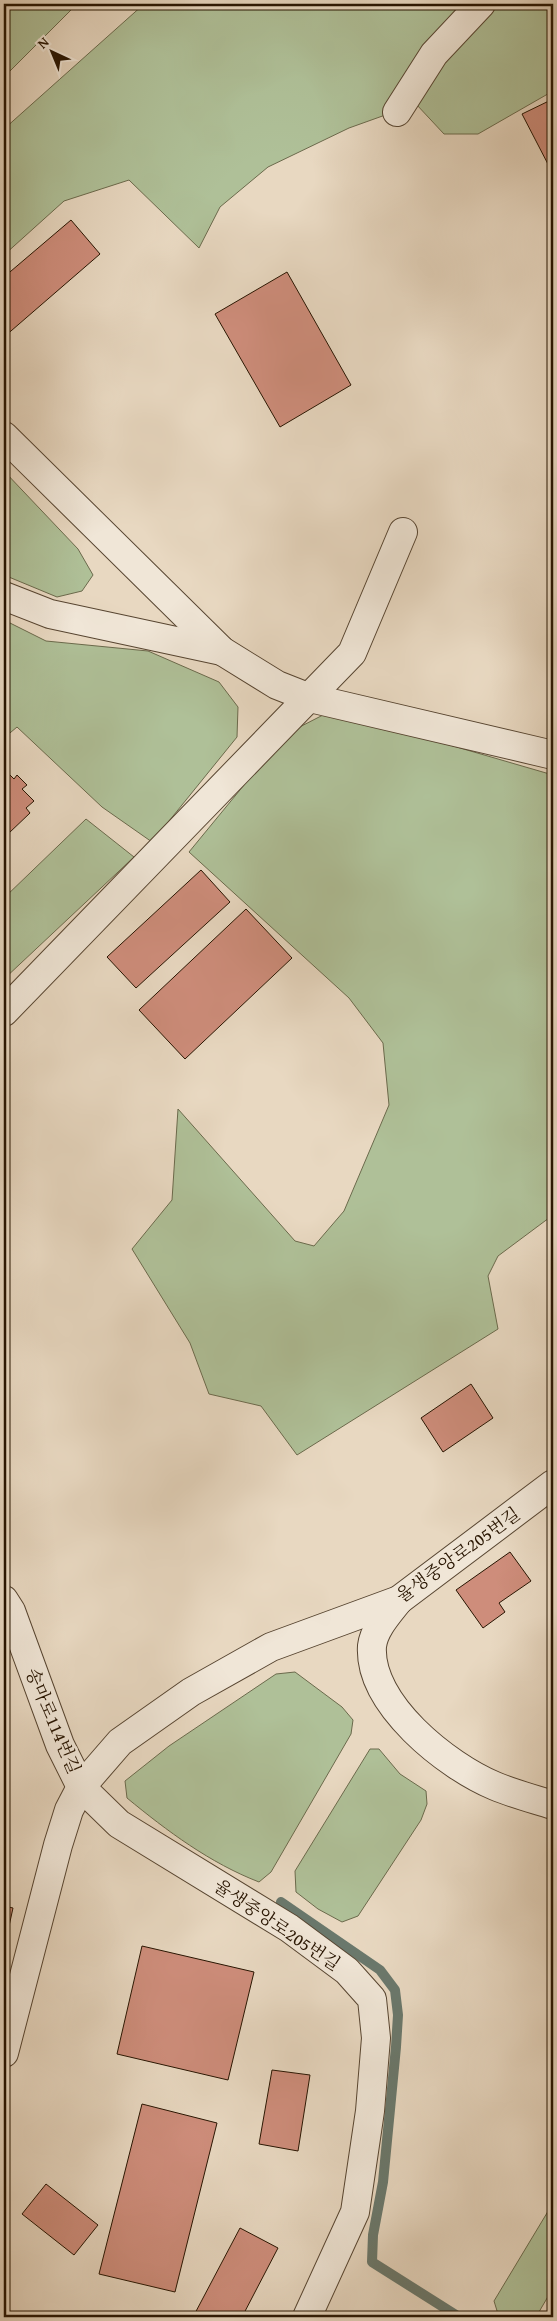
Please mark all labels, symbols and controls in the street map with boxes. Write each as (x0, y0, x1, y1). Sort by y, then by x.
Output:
north arrow (28, 28, 78, 78)
text: N (33, 32, 54, 53)
street label: 율생중앙로205번길 (390, 1500, 525, 1609)
street label: 송마로114번길 (19, 1664, 88, 1778)
street label: 율생중앙로205번길 (208, 1872, 346, 1977)

